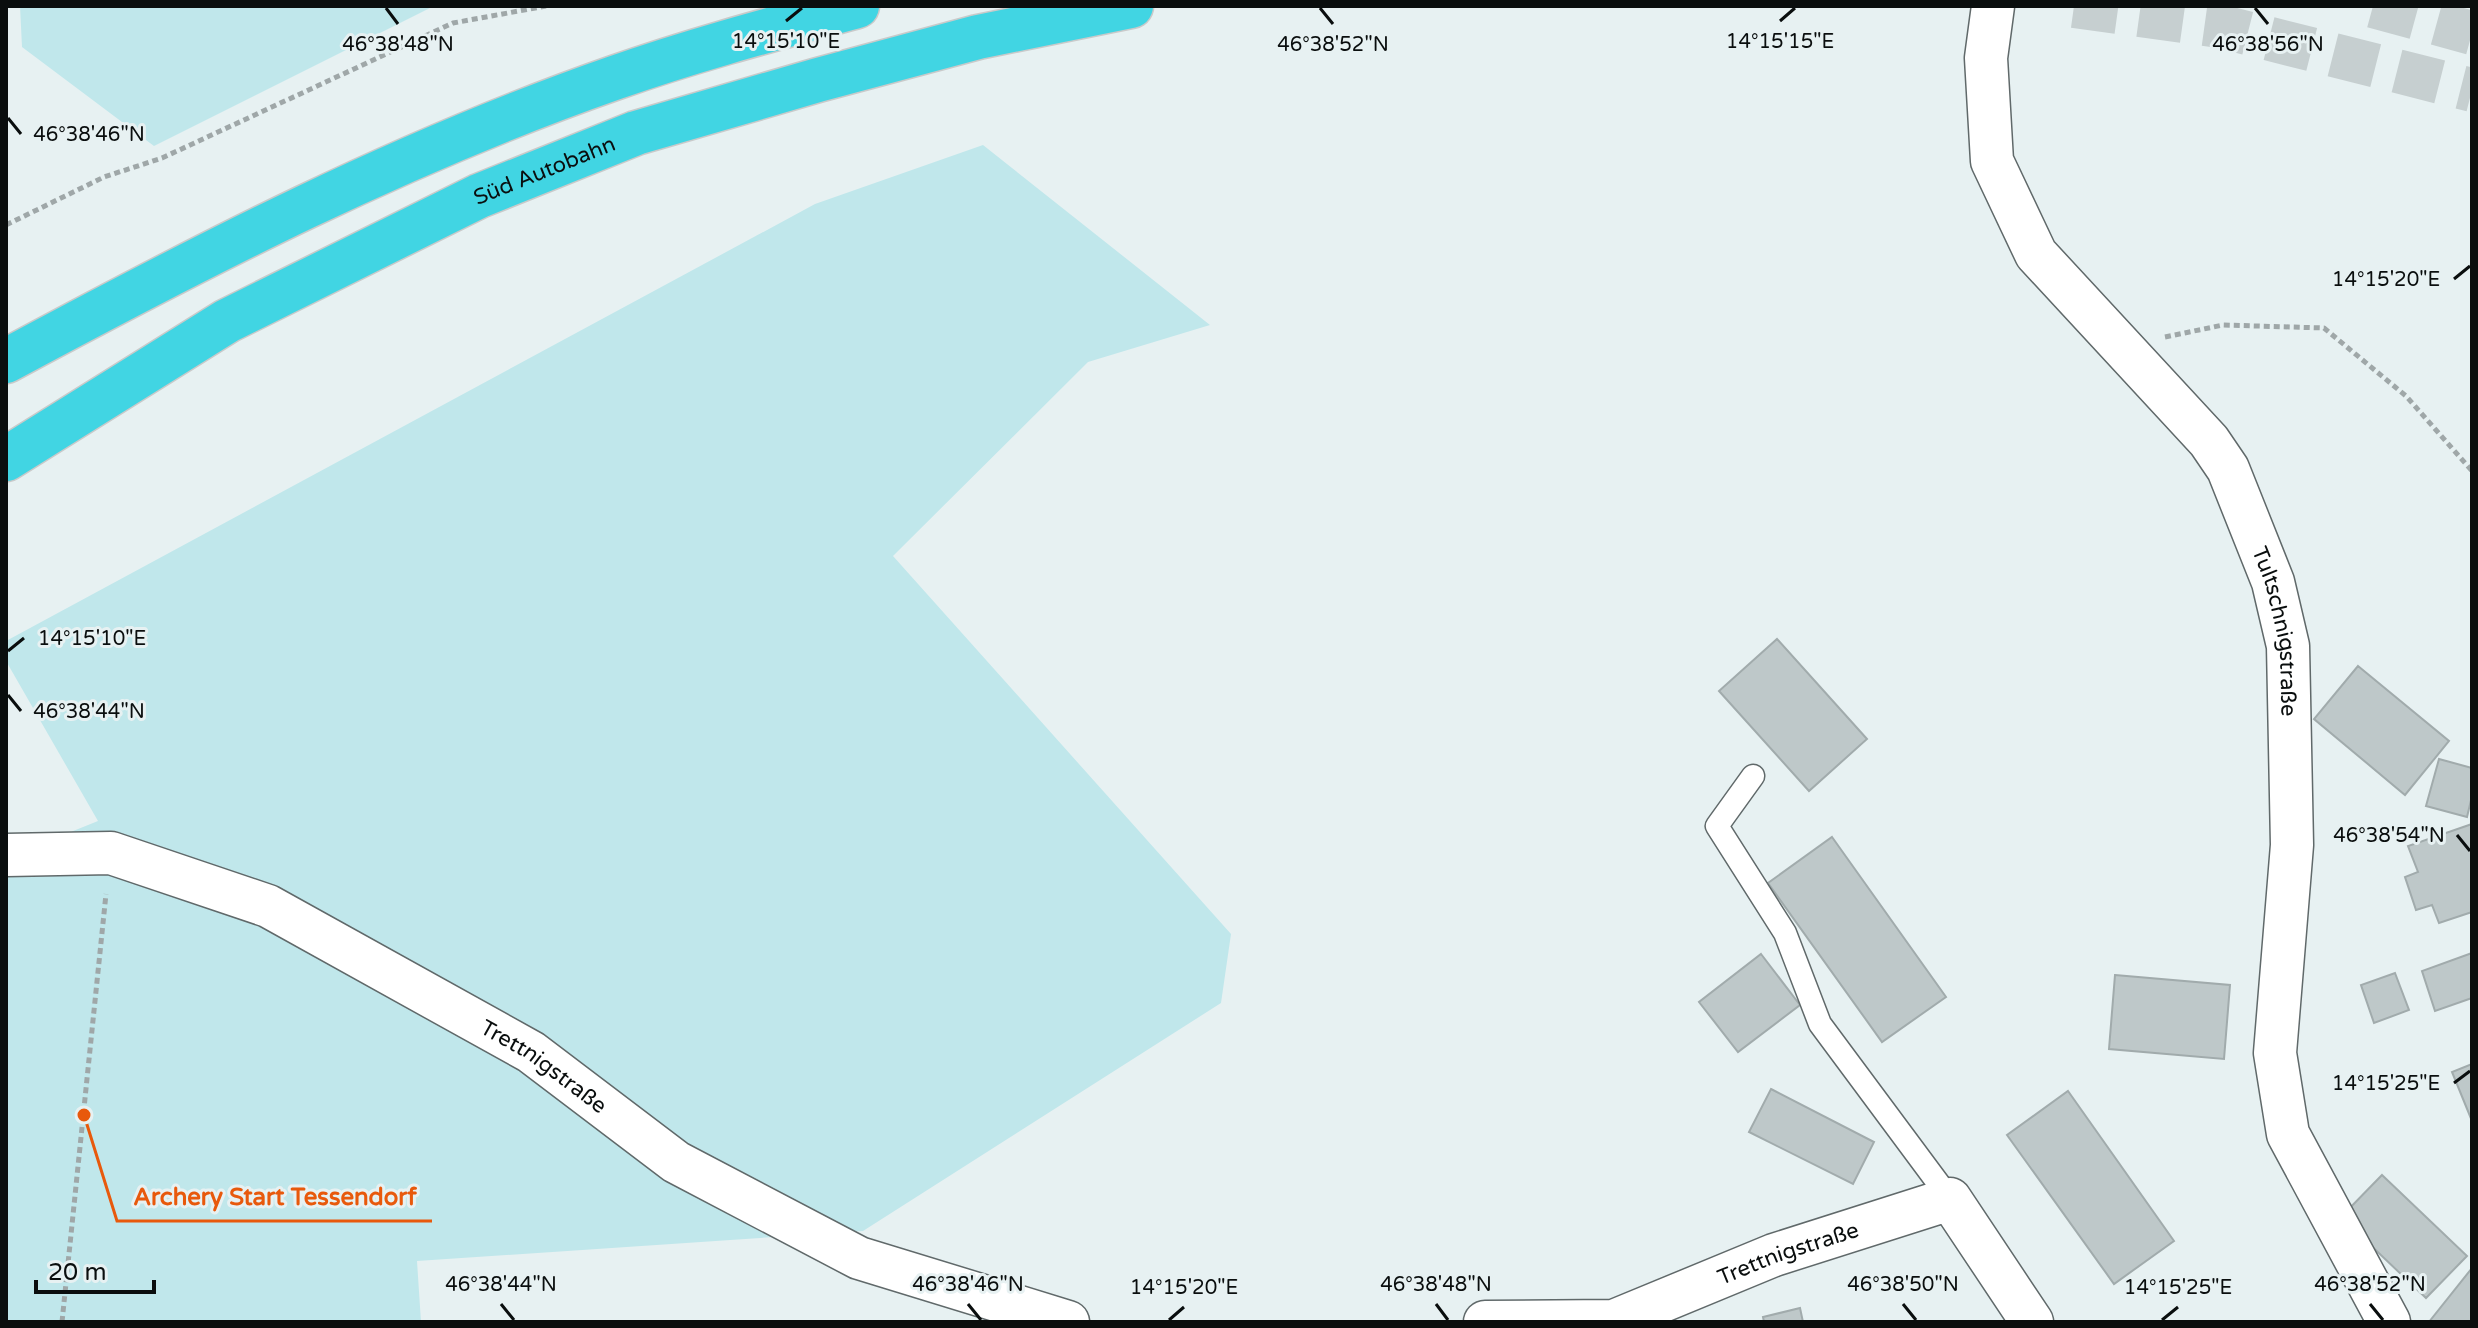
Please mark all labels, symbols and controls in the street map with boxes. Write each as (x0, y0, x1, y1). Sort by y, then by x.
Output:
text: 14°15'10"E (732, 30, 840, 54)
text: 14°15'15"E (1726, 30, 1834, 54)
text: 46°38'48"N (342, 33, 454, 57)
text: 46°38'52"N (1277, 33, 1389, 57)
text: 46°38'56"N (2212, 33, 2324, 57)
text: 46°38'46"N (33, 123, 145, 147)
street label: Süd Autobahn (470, 131, 619, 211)
text: 14°15'20"E (2332, 268, 2440, 292)
street label: Tultschnigstraße (2246, 543, 2301, 716)
text: 14°15'10"E (38, 627, 146, 651)
text: 46°38'44"N (33, 700, 145, 724)
text: 46°38'54"N (2333, 824, 2445, 848)
street label: Trettnigstraße (476, 1015, 612, 1119)
text: 14°15'25"E (2332, 1072, 2440, 1096)
callout: Archery Start Tessendorf (117, 1173, 432, 1221)
text: Archery Start Tessendorf (133, 1183, 418, 1212)
street label: Trettnigstraße (1714, 1217, 1862, 1291)
scale bar (36, 1244, 154, 1294)
text: 20 m (48, 1258, 106, 1287)
text: 46°38'44"N (445, 1273, 557, 1297)
text: 46°38'46"N (912, 1273, 1024, 1297)
text: 46°38'48"N (1380, 1273, 1492, 1297)
text: 46°38'50"N (1847, 1273, 1959, 1297)
text: 46°38'52"N (2314, 1273, 2426, 1297)
text: 14°15'20"E (1130, 1276, 1238, 1300)
text: 14°15'25"E (2124, 1276, 2232, 1300)

